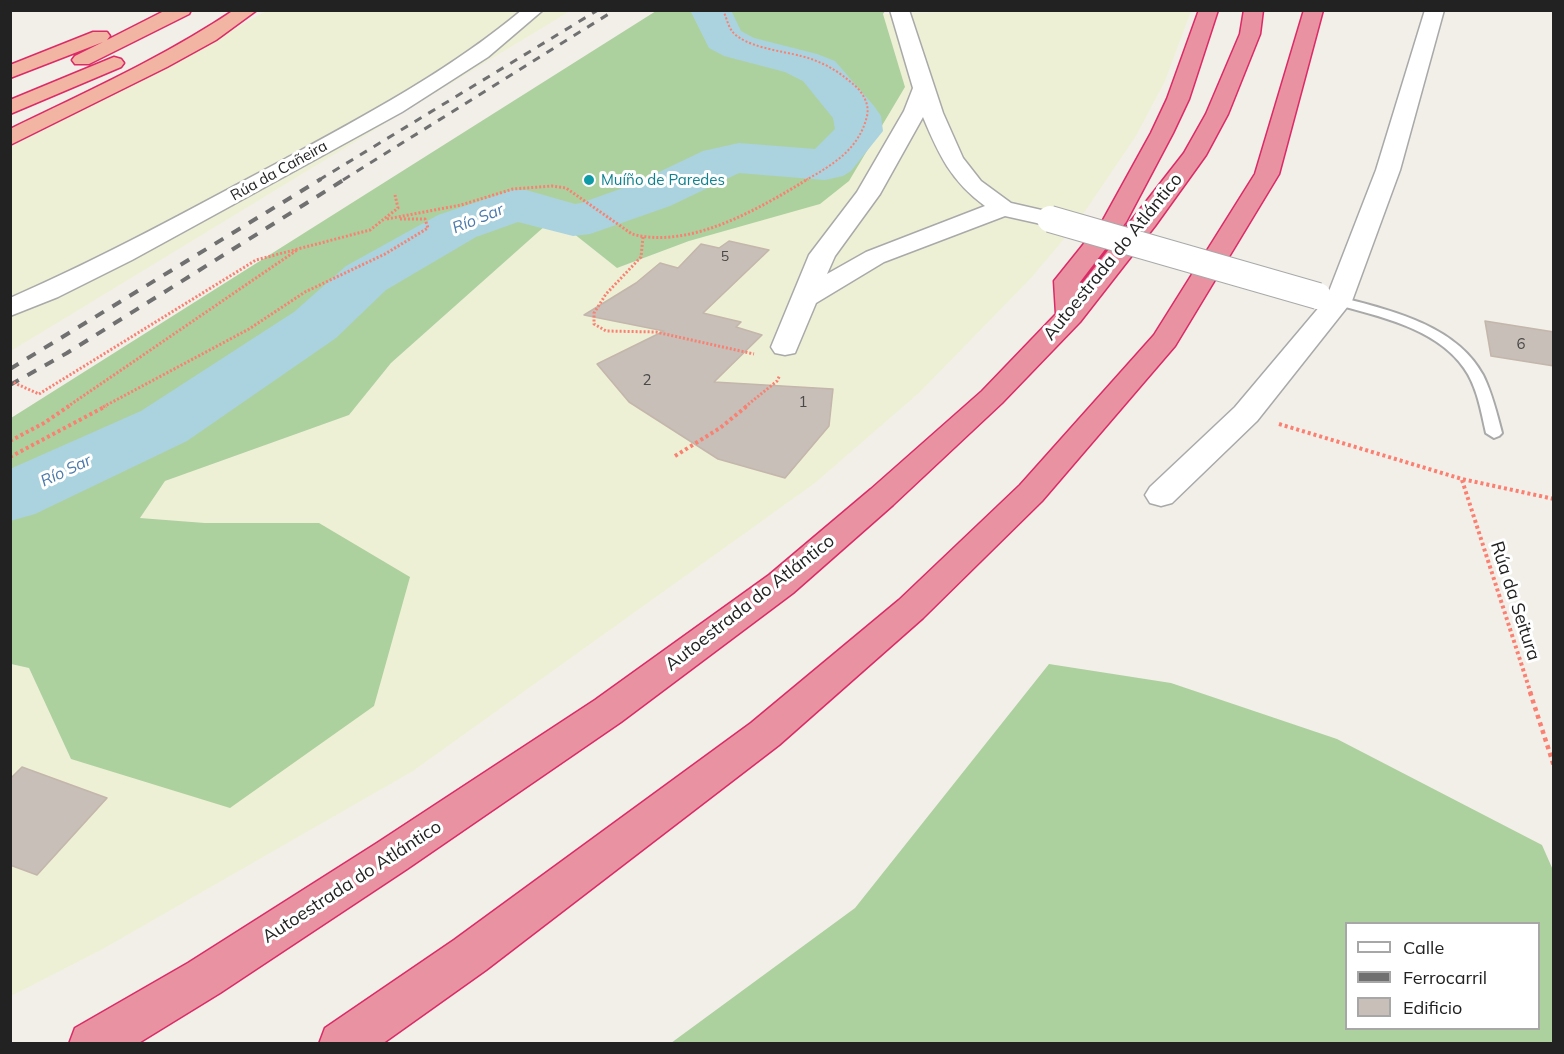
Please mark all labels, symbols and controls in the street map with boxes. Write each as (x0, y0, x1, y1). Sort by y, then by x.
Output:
street label: Rúa da Cañeira (228, 137, 330, 205)
street label: Autoestrada do Atlántico (1039, 169, 1187, 345)
place label: Muíño de Paredes (601, 171, 725, 189)
marker: Muíño de Paredes (582, 173, 596, 187)
water label: Río Sar (450, 200, 506, 238)
house number: 5 (721, 249, 729, 265)
house number: 6 (1517, 335, 1525, 353)
house number: 2 (643, 371, 651, 389)
house number: 1 (799, 393, 807, 411)
water label: Río Sar (38, 451, 94, 491)
street label: Autoestrada do Atlántico (661, 530, 839, 676)
street label: Rúa da Seitura (1486, 539, 1544, 663)
street label: Autoestrada do Atlántico (259, 816, 445, 948)
legend (1345, 922, 1540, 1030)
text: Calle (1403, 936, 1444, 959)
text: Ferrocarril (1403, 966, 1487, 989)
text: Edificio (1403, 996, 1462, 1019)

